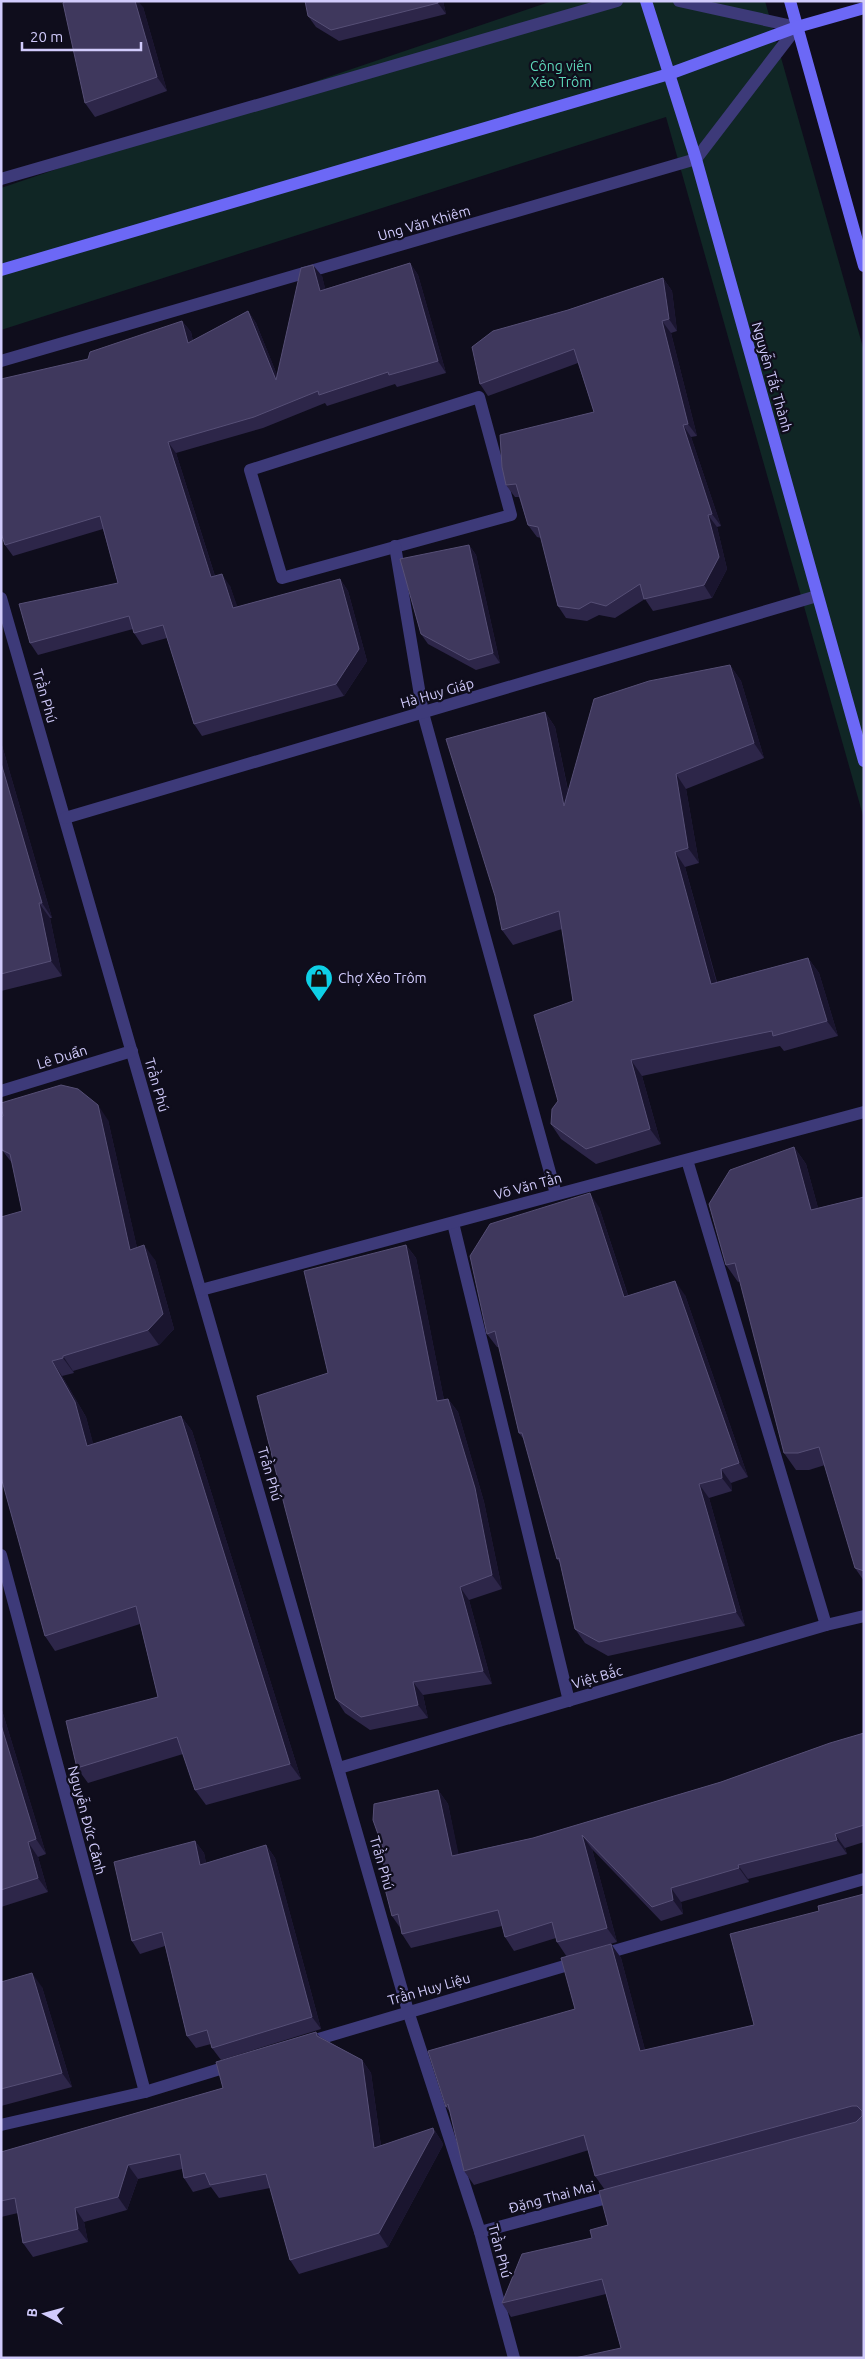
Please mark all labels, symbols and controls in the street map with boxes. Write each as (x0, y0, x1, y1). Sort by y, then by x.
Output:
scale bar (22, 20, 141, 52)
text: 20 m (30, 28, 63, 45)
park label: Công viên Xẻo Trôm (530, 58, 592, 90)
street label: Ung Văn Khiêm (376, 202, 472, 244)
street label: Nguyễn Tất Thành (749, 319, 798, 434)
street label: Trần Phú (30, 667, 63, 725)
street label: Hà Huy Giáp (398, 675, 476, 711)
shop icon: Chợ Xẻo Trôm (304, 963, 334, 1002)
place label: Chợ Xẻo Trôm (338, 970, 427, 986)
street label: Lê Duẩn (35, 1042, 89, 1072)
street label: Trần Phú (142, 1056, 175, 1114)
street label: Võ Văn Tần (492, 1167, 564, 1203)
street label: Trần Phú (255, 1445, 288, 1503)
street label: Việt Bắc (569, 1660, 625, 1692)
street label: Nguyễn Đức Cảnh (65, 1763, 112, 1876)
street label: Trần Phú (367, 1834, 400, 1892)
street label: Trần Huy Liệu (385, 1967, 472, 2008)
street label: Đặng Thai Mai (507, 2178, 597, 2216)
street label: Trần Phú (485, 2222, 517, 2280)
north arrow (20, 2289, 70, 2339)
text: B (24, 2307, 41, 2318)

